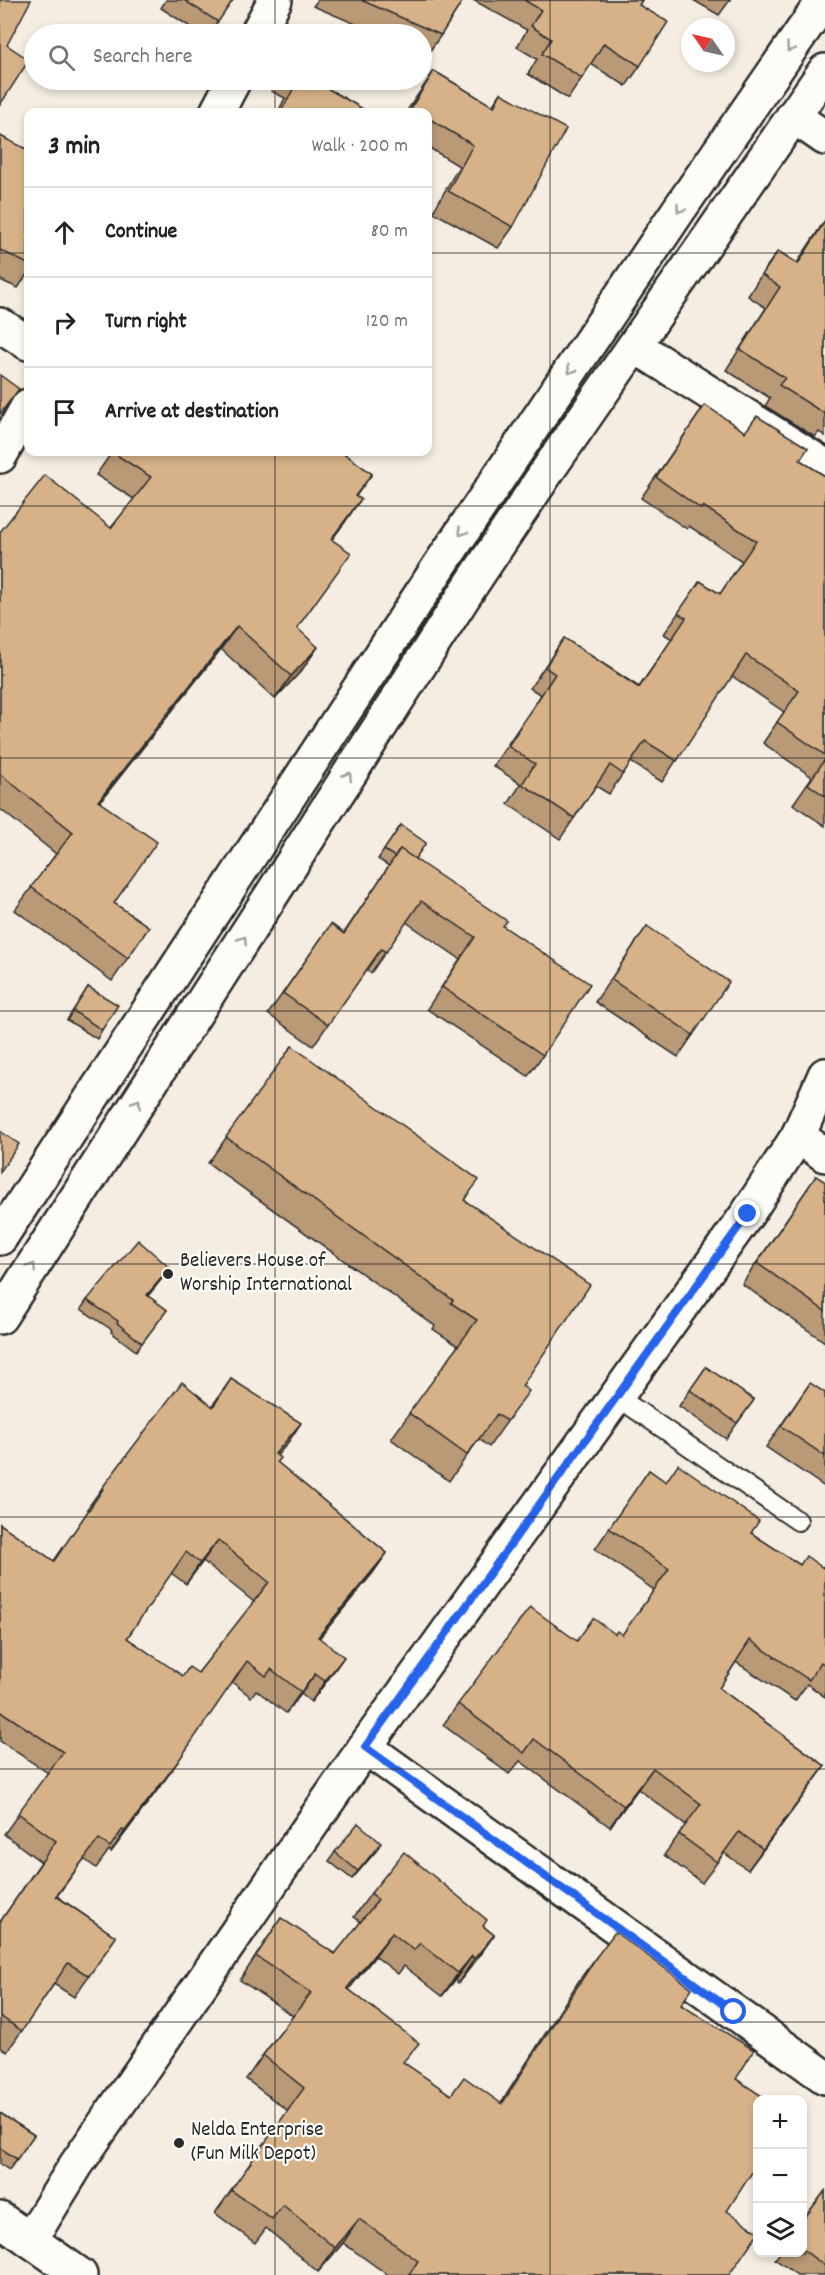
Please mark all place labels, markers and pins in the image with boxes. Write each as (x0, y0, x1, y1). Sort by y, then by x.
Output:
place label: Believers House of Worship International (180, 1247, 352, 1301)
marker: Believers House of Worship International (161, 1267, 175, 1281)
place label: Nelda Enterprise (Fun Milk Depot) (191, 2116, 324, 2170)
marker: Nelda Enterprise (Fun Milk Depot) (172, 2136, 186, 2150)

